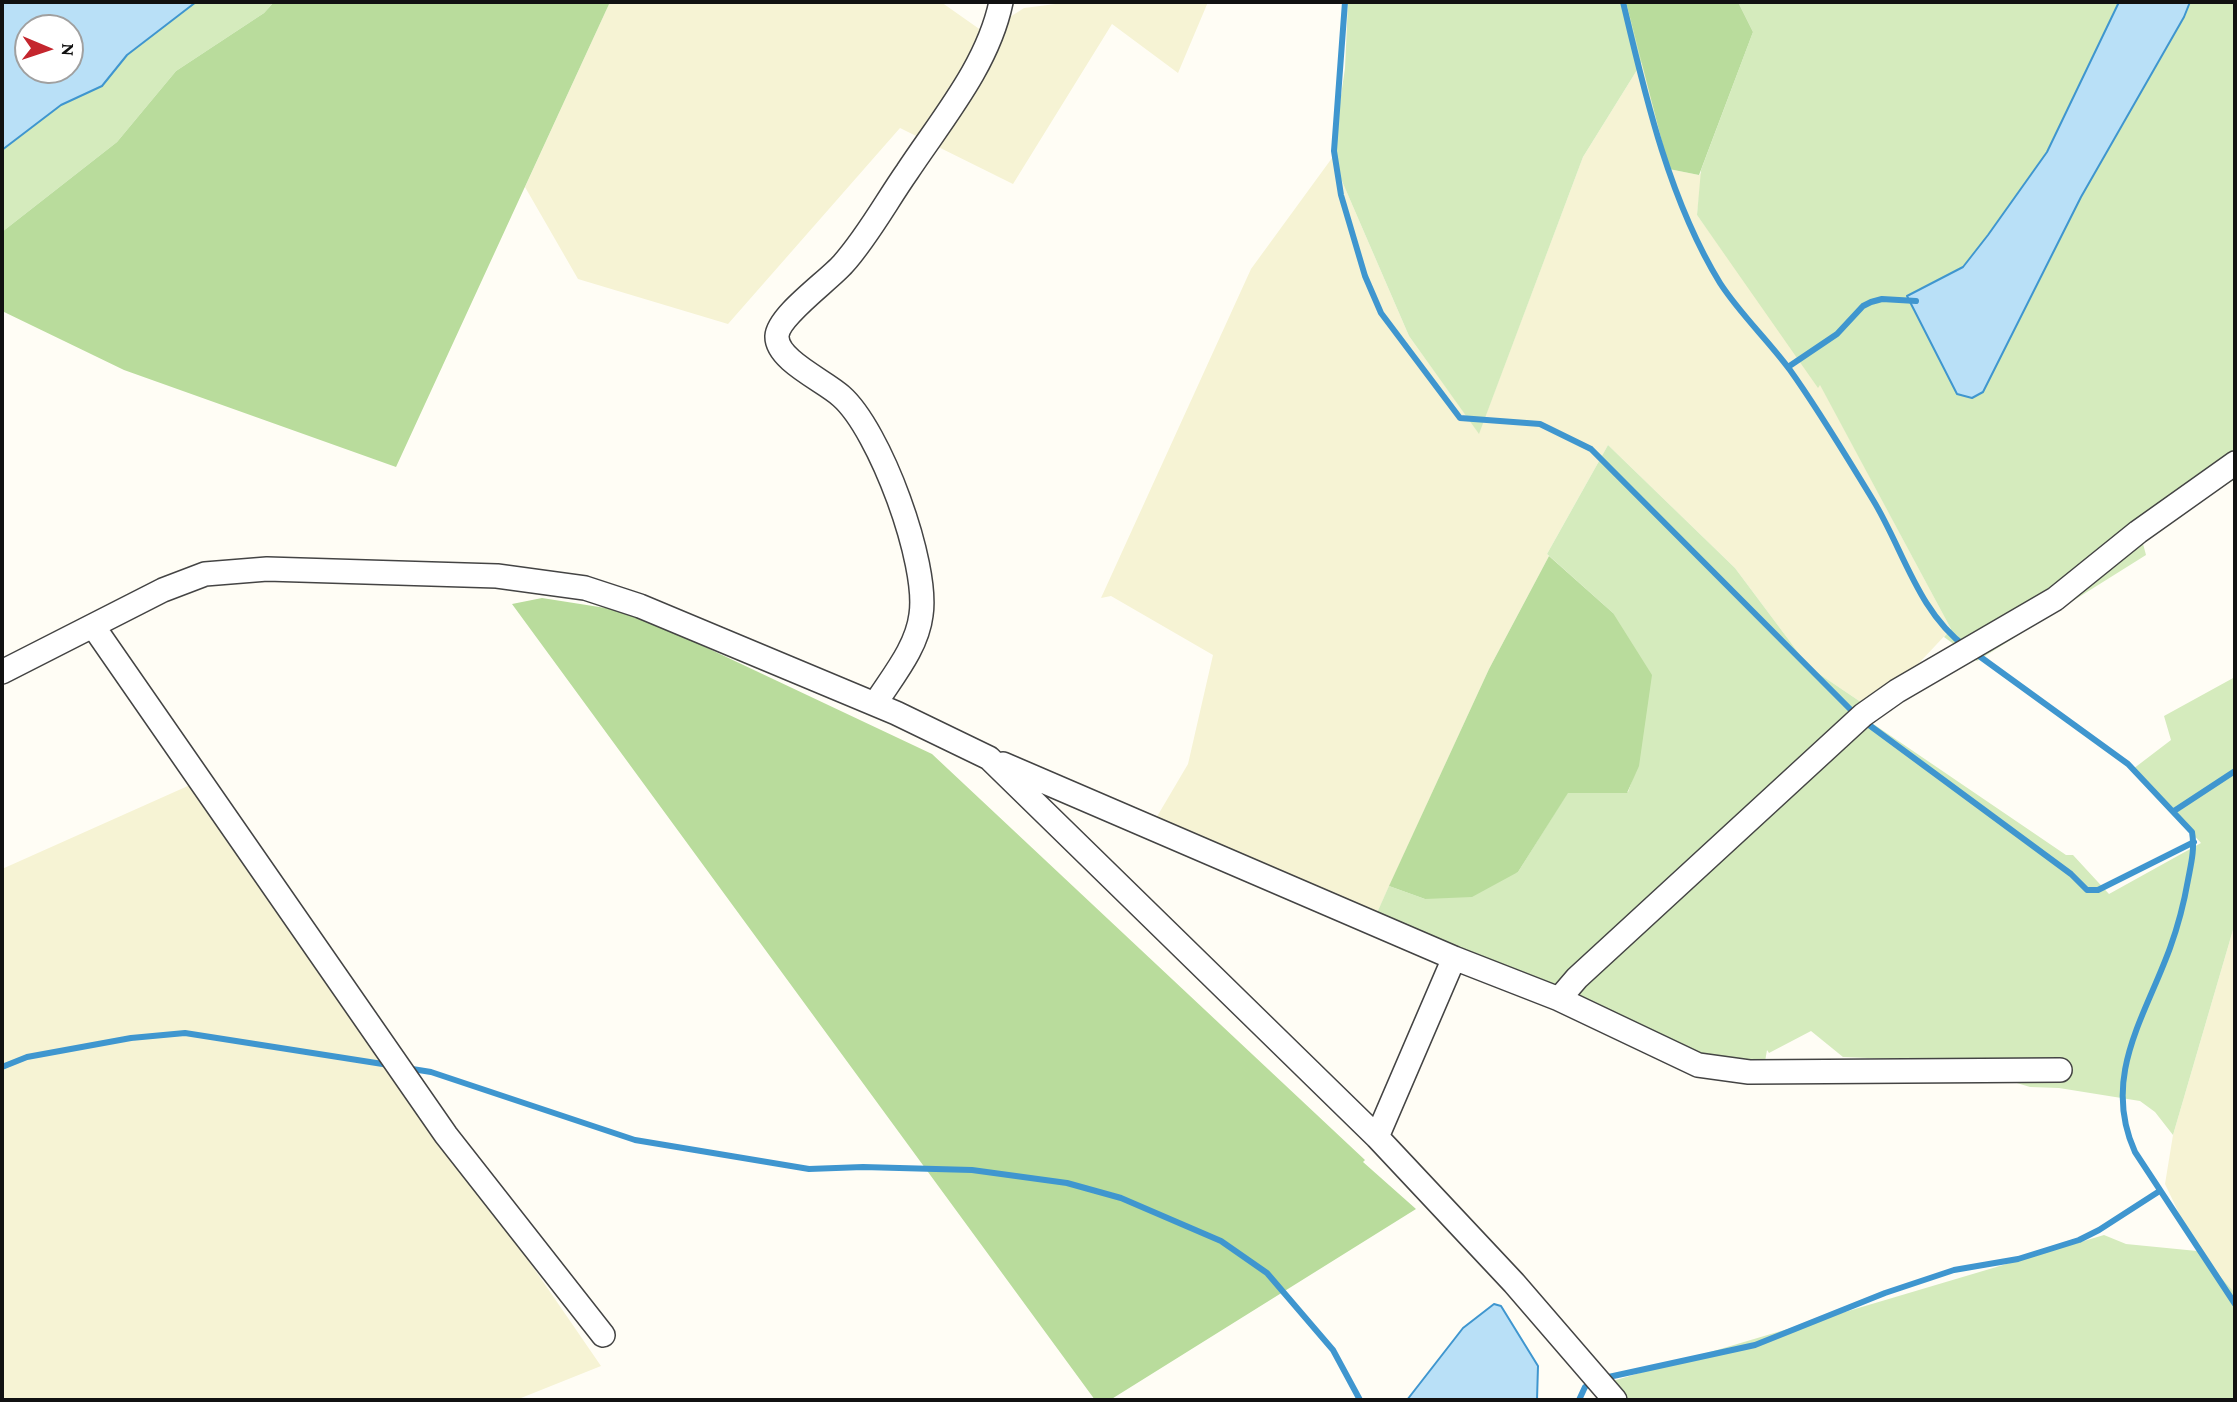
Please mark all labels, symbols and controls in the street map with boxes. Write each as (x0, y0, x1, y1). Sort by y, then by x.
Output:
north arrow (14, 14, 84, 84)
text: N (58, 43, 79, 57)

